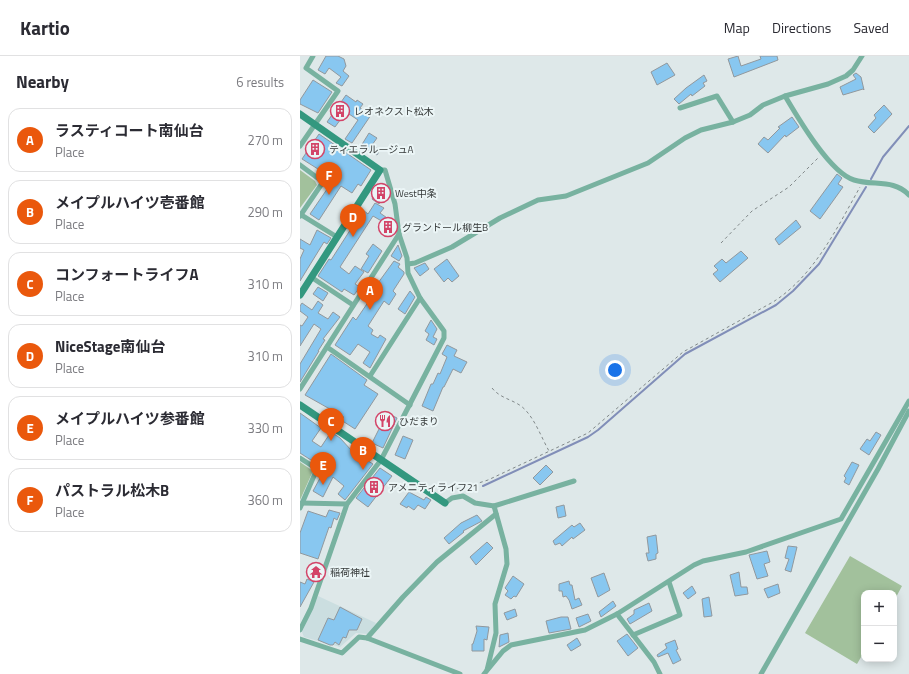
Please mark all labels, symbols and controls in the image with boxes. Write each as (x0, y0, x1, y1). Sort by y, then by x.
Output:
text: Kartio (20, 13, 70, 42)
text: Map (724, 17, 750, 38)
text: Directions (772, 17, 831, 38)
text: Saved (853, 17, 889, 38)
text: Nearby (16, 69, 69, 95)
text: 6 results (236, 72, 284, 92)
building icon: レオネクスト松木 (329, 100, 351, 122)
place label: レオネクスト松木 (354, 104, 434, 119)
text: ラスティコート南仙台 (55, 119, 204, 142)
text: A (26, 130, 34, 150)
text: 270 m (247, 130, 283, 150)
building icon: ティエラルージュA (304, 138, 326, 160)
text: Place (55, 142, 84, 162)
place label: ティエラルージュA (329, 142, 413, 157)
pin: F (316, 162, 342, 195)
building icon: West中条 (370, 182, 392, 204)
place label: West中条 (395, 186, 437, 201)
text: メイプルハイツ壱番館 (55, 191, 205, 214)
text: B (26, 202, 34, 222)
text: 290 m (247, 202, 283, 222)
pin: D (340, 204, 366, 237)
text: Place (55, 214, 84, 234)
building icon: グランドール柳生B (377, 216, 399, 238)
place label: グランドール柳生B (402, 220, 488, 235)
text: コンフォートライフA (55, 263, 199, 286)
text: C (26, 274, 34, 294)
text: 310 m (247, 274, 283, 294)
pin: A (357, 277, 383, 310)
text: Place (55, 286, 84, 306)
text: NiceStage南仙台 (55, 335, 165, 358)
text: D (26, 346, 34, 366)
text: 310 m (247, 346, 283, 366)
text: Place (55, 358, 84, 378)
your location (605, 360, 625, 380)
text: メイプルハイツ参番館 (55, 407, 205, 430)
pin: C (318, 408, 344, 441)
restaurant icon: ひだまり (374, 410, 396, 432)
place label: ひだまり (399, 414, 439, 429)
text: E (26, 418, 34, 438)
text: 330 m (247, 418, 283, 438)
text: Place (55, 430, 84, 450)
pin: B (350, 437, 376, 470)
pin: E (310, 452, 336, 485)
building icon: アメニティライフ21 (363, 476, 385, 498)
text: パストラル松木B (55, 479, 169, 502)
place label: アメニティライフ21 (388, 480, 478, 495)
text: F (27, 490, 33, 510)
text: 360 m (247, 490, 283, 510)
text: Place (55, 502, 84, 522)
temple icon: 稲荷神社 (305, 561, 327, 583)
place label: 稲荷神社 (330, 565, 370, 580)
map controls (861, 590, 897, 662)
button: + (861, 590, 897, 626)
button: − (861, 626, 897, 662)

